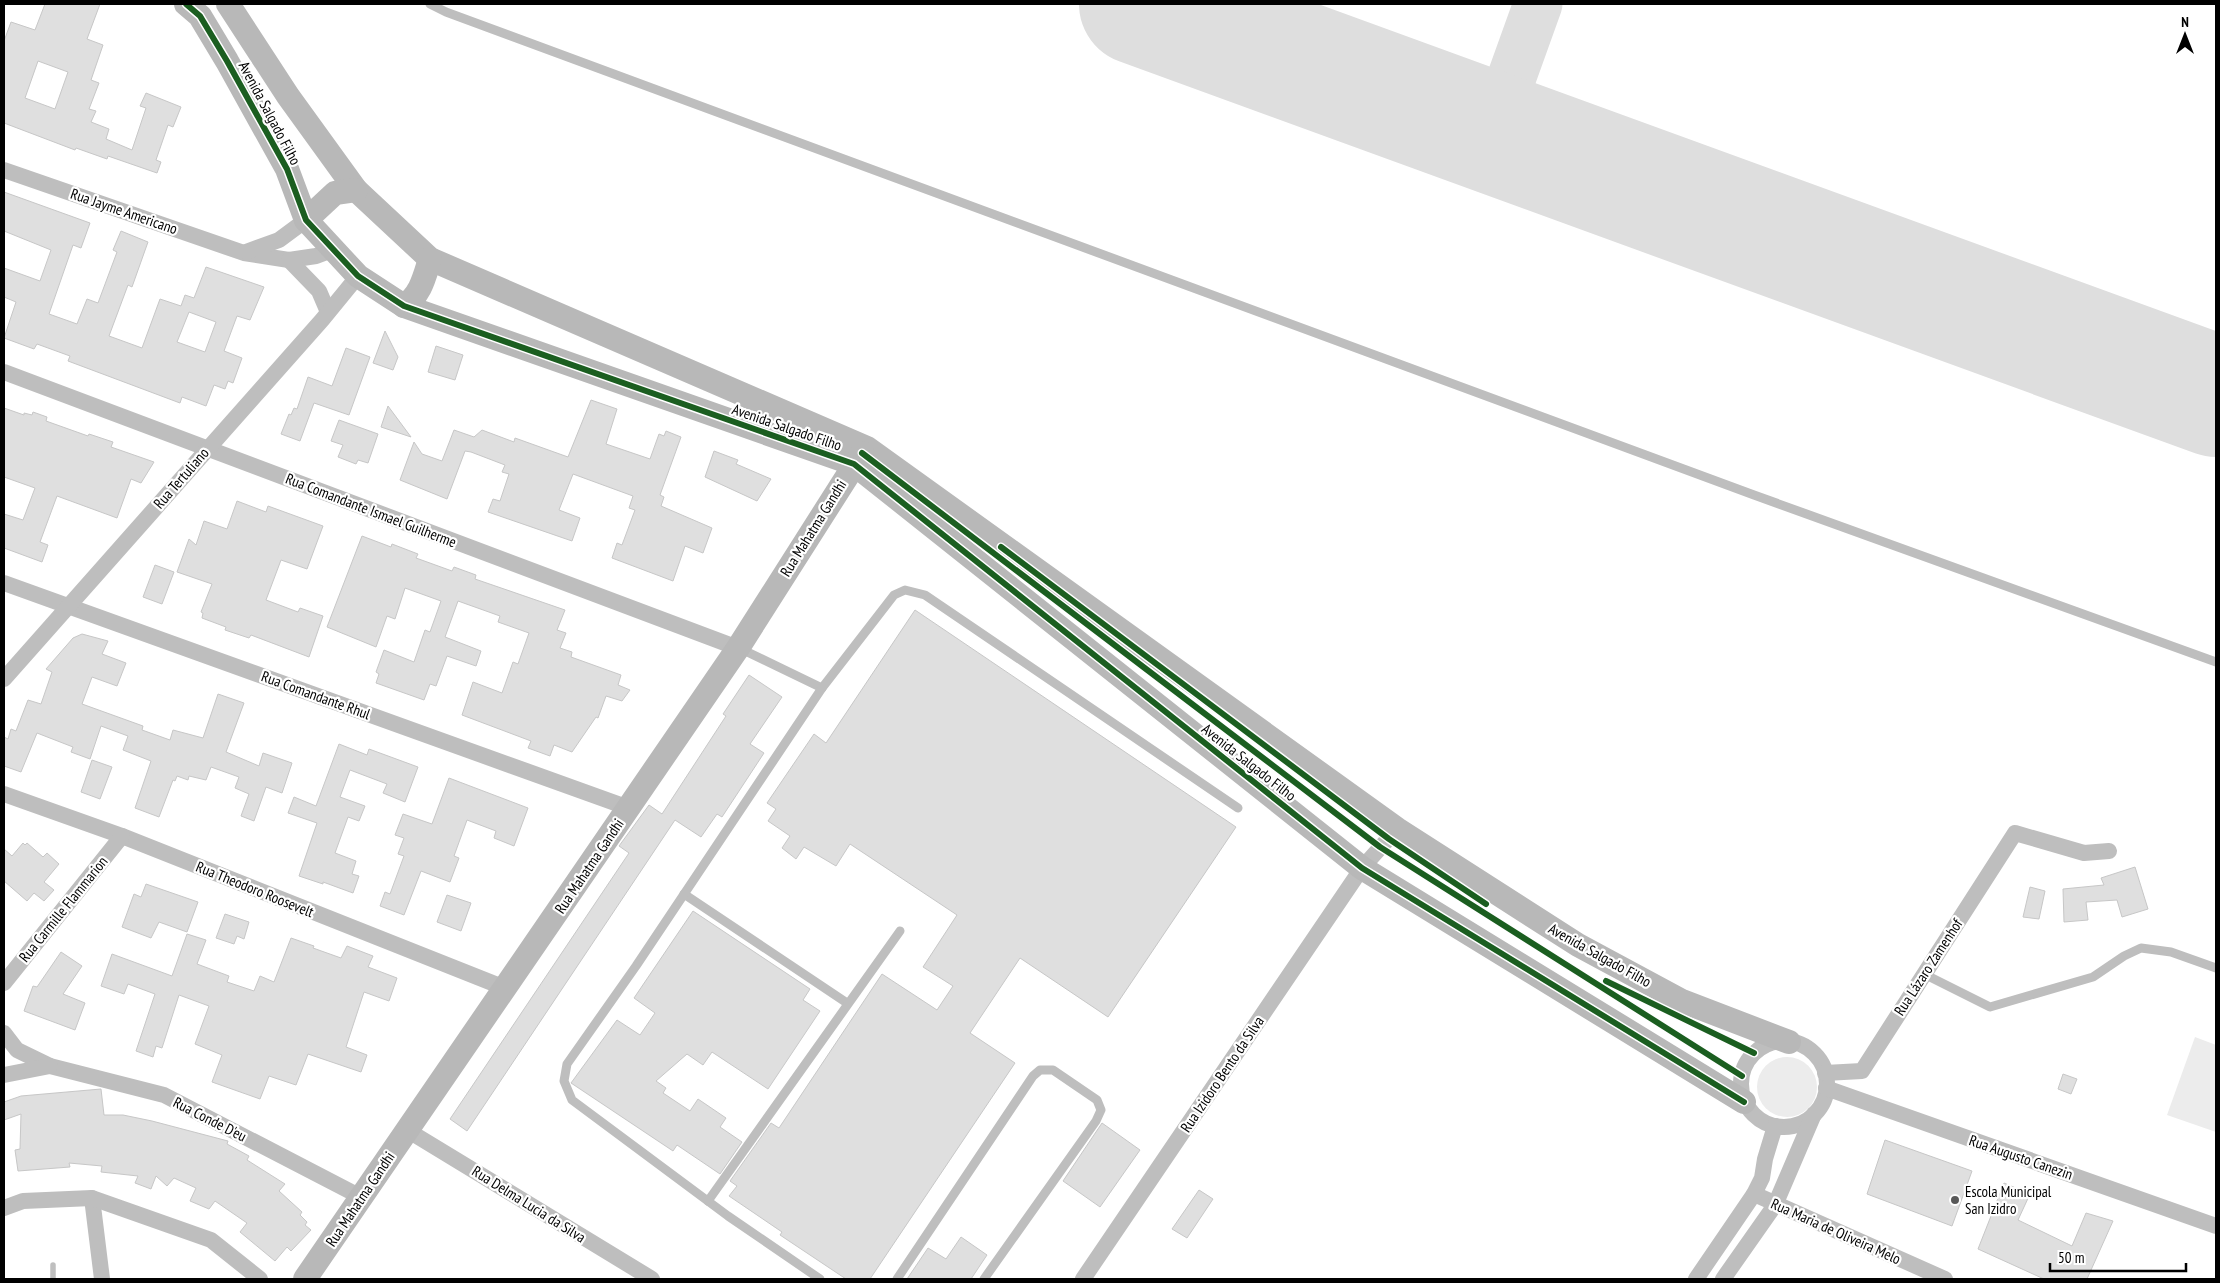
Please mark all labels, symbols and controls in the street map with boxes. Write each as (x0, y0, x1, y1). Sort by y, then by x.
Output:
north arrow (2160, 10, 2210, 60)
text: N (2181, 13, 2189, 31)
street label: Avenida Salgado Filho (235, 58, 305, 168)
street label: Rua Jayme Americano (68, 184, 180, 238)
street label: Avenida Salgado Filho (730, 399, 844, 455)
street label: Rua Tertuliano (149, 444, 213, 512)
street label: Rua Comandante Ismael Guilherme (283, 469, 459, 551)
street label: Rua Mahatma Gandhi (776, 476, 850, 580)
street label: Rua Comandante Rhul (259, 667, 373, 724)
street label: Avenida Salgado Filho (1198, 719, 1300, 805)
street label: Rua Mahatma Gandhi (550, 815, 628, 917)
street label: Rua Carmille Flammarion (14, 852, 112, 966)
street label: Rua Theodoro Roosevelt (193, 857, 317, 921)
street label: Rua Lázaro Zamenhof (1890, 914, 1967, 1019)
street label: Avenida Salgado Filho (1545, 919, 1655, 991)
street label: Rua Izidoro Bento da Silva (1176, 1012, 1268, 1136)
street label: Rua Conde D'eu (170, 1092, 250, 1146)
street label: Rua Augusto Canezin (1967, 1130, 2075, 1184)
street label: Rua Mahatma Gandhi (321, 1148, 399, 1250)
street label: Rua Delma Lucia da Silva (469, 1161, 589, 1247)
place label: Escola Municipal San Izidro (1965, 1182, 2052, 1218)
street label: Rua Maria de Oliveira Melo (1768, 1194, 1904, 1268)
marker: Escola Municipal San Izidro (1949, 1194, 1961, 1206)
scale bar (2050, 1240, 2186, 1272)
text: 50 m (2058, 1248, 2084, 1267)

